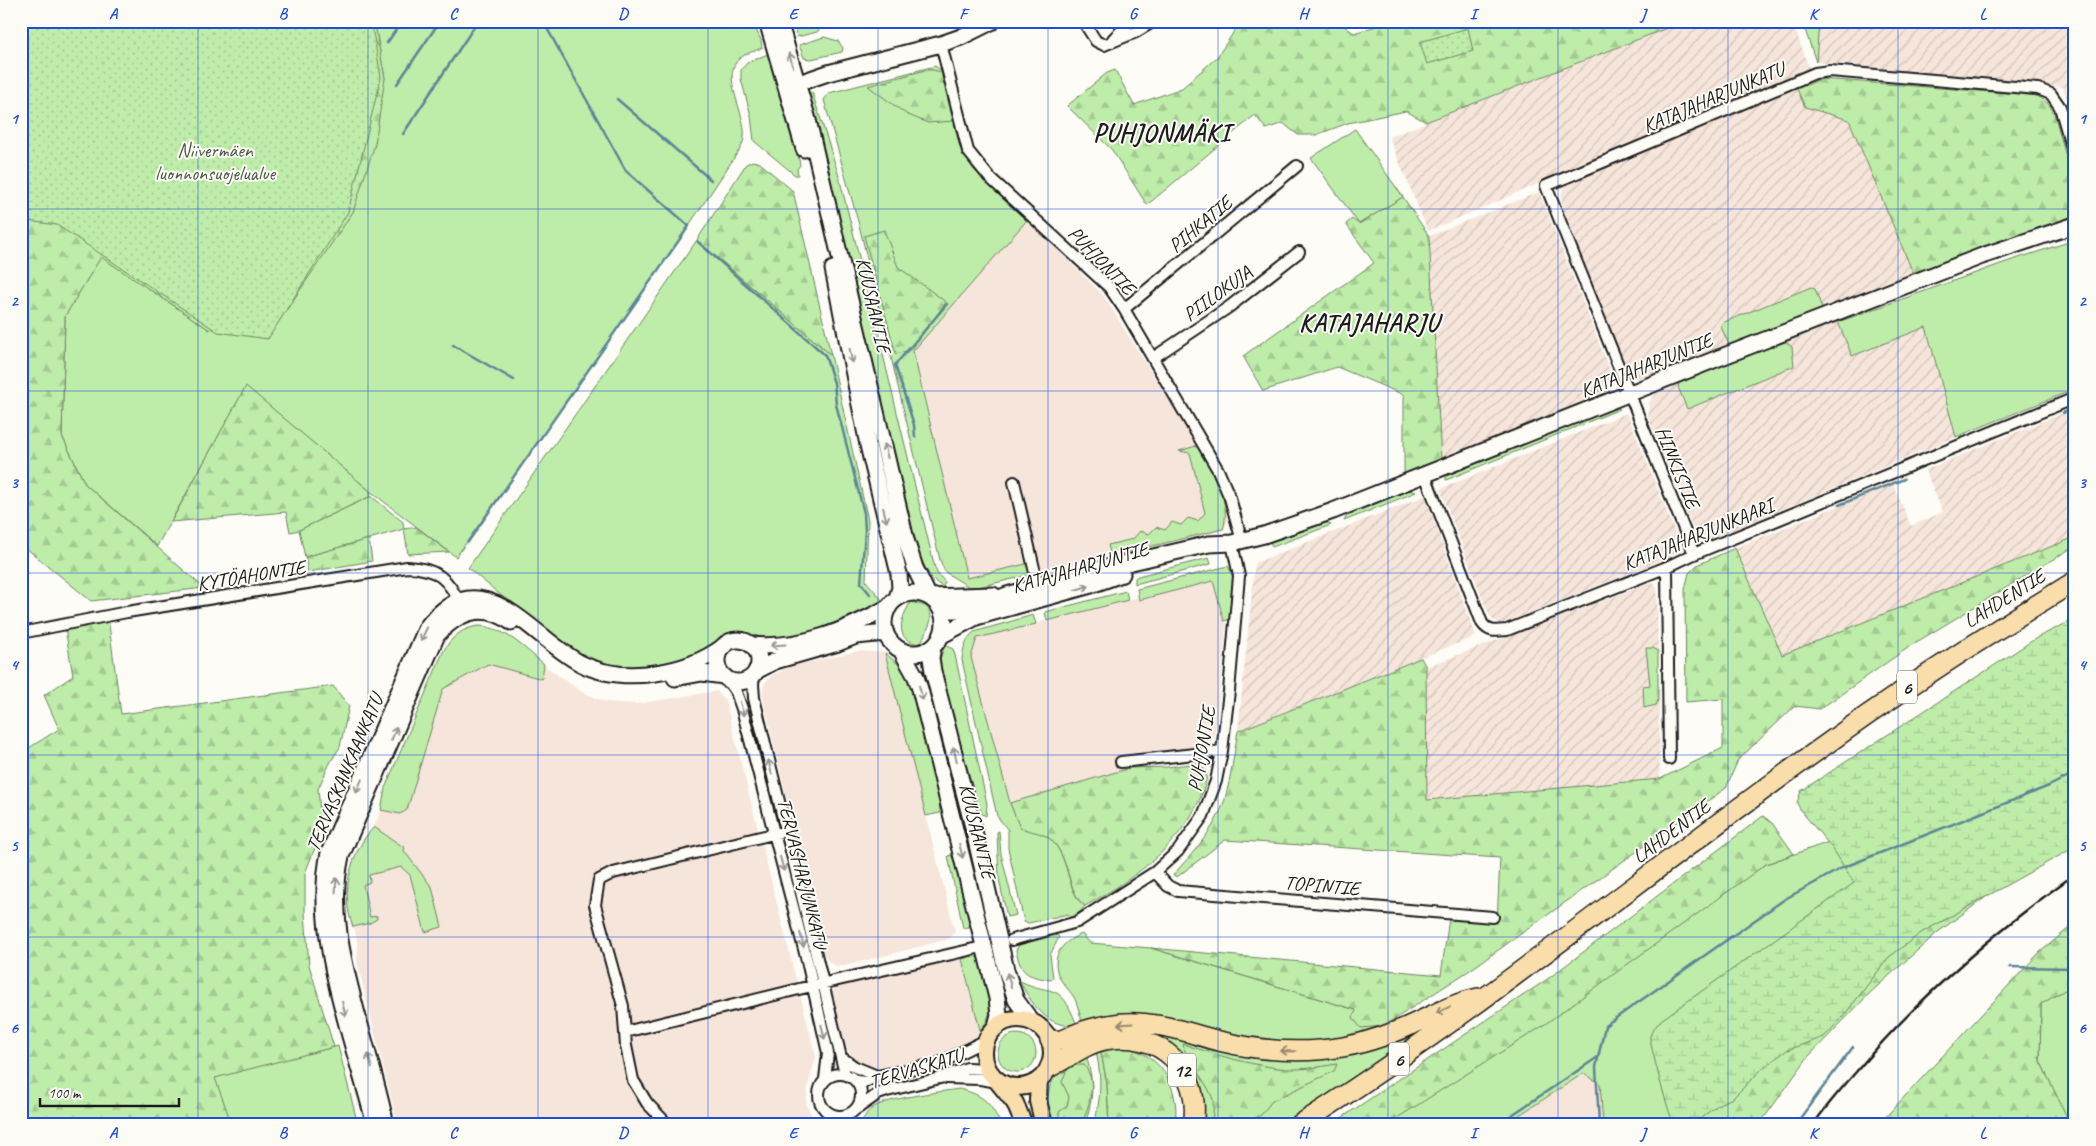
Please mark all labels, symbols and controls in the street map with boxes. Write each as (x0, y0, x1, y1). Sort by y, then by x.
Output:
text: A (109, 4, 119, 24)
text: B (279, 4, 289, 24)
text: C (449, 4, 459, 24)
text: D (618, 4, 629, 24)
text: E (789, 4, 800, 24)
text: F (959, 4, 970, 24)
text: G (1129, 4, 1139, 24)
text: H (1298, 4, 1310, 24)
text: I (1470, 4, 1480, 24)
text: J (1639, 4, 1648, 24)
text: K (1809, 4, 1821, 24)
text: L (1980, 4, 1988, 24)
one-way arrow (785, 52, 795, 68)
street label: KATAJAHARJUNKATU (1639, 55, 1791, 138)
text: 1 (10, 109, 19, 129)
text: 1 (2078, 109, 2087, 129)
district label: PUHJONMÄKI (1093, 117, 1236, 149)
park label: Niivermäen luonnonsuojelualue (155, 138, 276, 186)
street label: PIHKATIE (1163, 189, 1239, 258)
street label: PUHJONTIE (1063, 221, 1142, 302)
street label: KUUSAANTIE (850, 255, 897, 358)
street label: PIILOKUJA (1178, 260, 1257, 327)
text: 2 (10, 291, 19, 311)
text: 2 (2078, 291, 2087, 311)
district label: KATAJAHARJU (1299, 307, 1443, 339)
street label: KATAJAHARJUNTIE (1576, 327, 1718, 403)
one-way arrow (847, 348, 856, 364)
street label: HINKISTIE (1650, 423, 1706, 514)
one-way arrow (881, 443, 890, 459)
text: 3 (10, 473, 19, 493)
text: 3 (2078, 473, 2087, 493)
street label: KATAJAHARJUNKAARI (1619, 491, 1781, 576)
one-way arrow (881, 506, 890, 522)
street label: KATAJAHARJUNTIE (1009, 535, 1154, 599)
street label: KYTÖAHONTIE (195, 554, 309, 596)
street label: LAHDENTIE (1959, 562, 2052, 633)
one-way arrow (1074, 583, 1090, 592)
one-way arrow (419, 626, 429, 641)
one-way arrow (770, 641, 786, 650)
text: 4 (10, 655, 19, 675)
text: 4 (2078, 655, 2087, 675)
road number: 6 (1897, 670, 1917, 704)
one-way arrow (917, 685, 927, 701)
street label: TERVASKANKAANKATU (300, 688, 390, 855)
one-way arrow (738, 701, 748, 717)
street label: PUHJONTIE (1182, 702, 1222, 794)
one-way arrow (390, 727, 399, 742)
one-way arrow (949, 746, 959, 762)
one-way arrow (765, 759, 774, 775)
one-way arrow (354, 777, 363, 793)
street label: KUUSAANTIE (954, 781, 1002, 884)
street label: LAHDENTIE (1627, 792, 1717, 869)
street label: TERVASHARJUNKATU (772, 796, 834, 954)
text: 5 (11, 836, 20, 856)
text: 5 (2079, 836, 2088, 856)
one-way arrow (957, 842, 966, 858)
one-way arrow (778, 856, 787, 872)
street label: TOPINTIE (1283, 870, 1363, 901)
one-way arrow (332, 877, 341, 893)
one-way arrow (798, 932, 807, 948)
one-way arrow (1004, 972, 1014, 988)
one-way arrow (340, 1000, 349, 1016)
one-way arrow (1436, 1006, 1451, 1015)
text: 6 (10, 1018, 19, 1038)
text: 6 (2078, 1018, 2087, 1038)
one-way arrow (1117, 1019, 1133, 1028)
one-way arrow (819, 1024, 828, 1040)
street label: TERVASKATU (866, 1041, 969, 1095)
road number: 6 (1389, 1042, 1409, 1076)
one-way arrow (1280, 1046, 1296, 1055)
one-way arrow (365, 1053, 374, 1069)
road number: 12 (1168, 1054, 1196, 1086)
scale bar (40, 1076, 179, 1108)
text: 100 m (48, 1084, 82, 1103)
text: A (109, 1123, 119, 1143)
text: B (279, 1123, 289, 1143)
text: C (449, 1123, 459, 1143)
text: D (618, 1123, 629, 1143)
text: E (789, 1123, 800, 1143)
text: F (959, 1123, 970, 1143)
text: G (1129, 1123, 1139, 1143)
text: H (1298, 1123, 1310, 1143)
text: I (1470, 1123, 1480, 1143)
text: J (1639, 1123, 1648, 1143)
text: K (1809, 1123, 1821, 1143)
text: L (1980, 1123, 1988, 1143)

